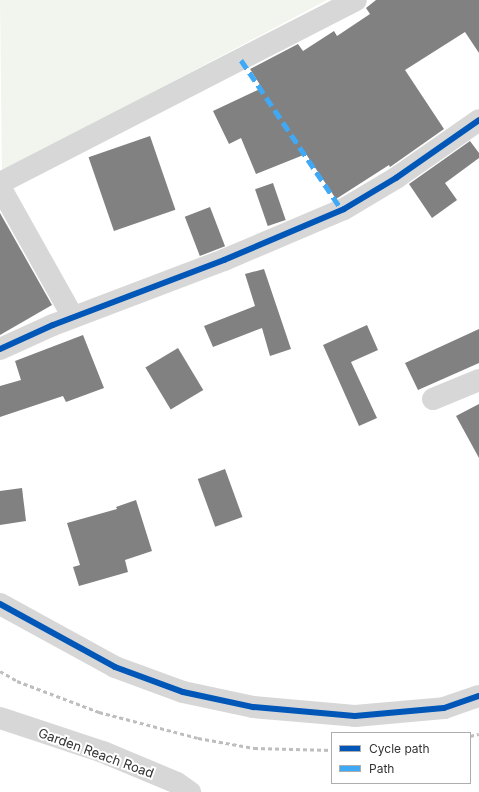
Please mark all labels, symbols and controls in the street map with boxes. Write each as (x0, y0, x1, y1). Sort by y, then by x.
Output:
street label: Garden Reach Road (36, 725, 156, 781)
legend (331, 732, 471, 784)
text: Cycle path (369, 741, 430, 756)
text: Path (369, 761, 394, 776)

